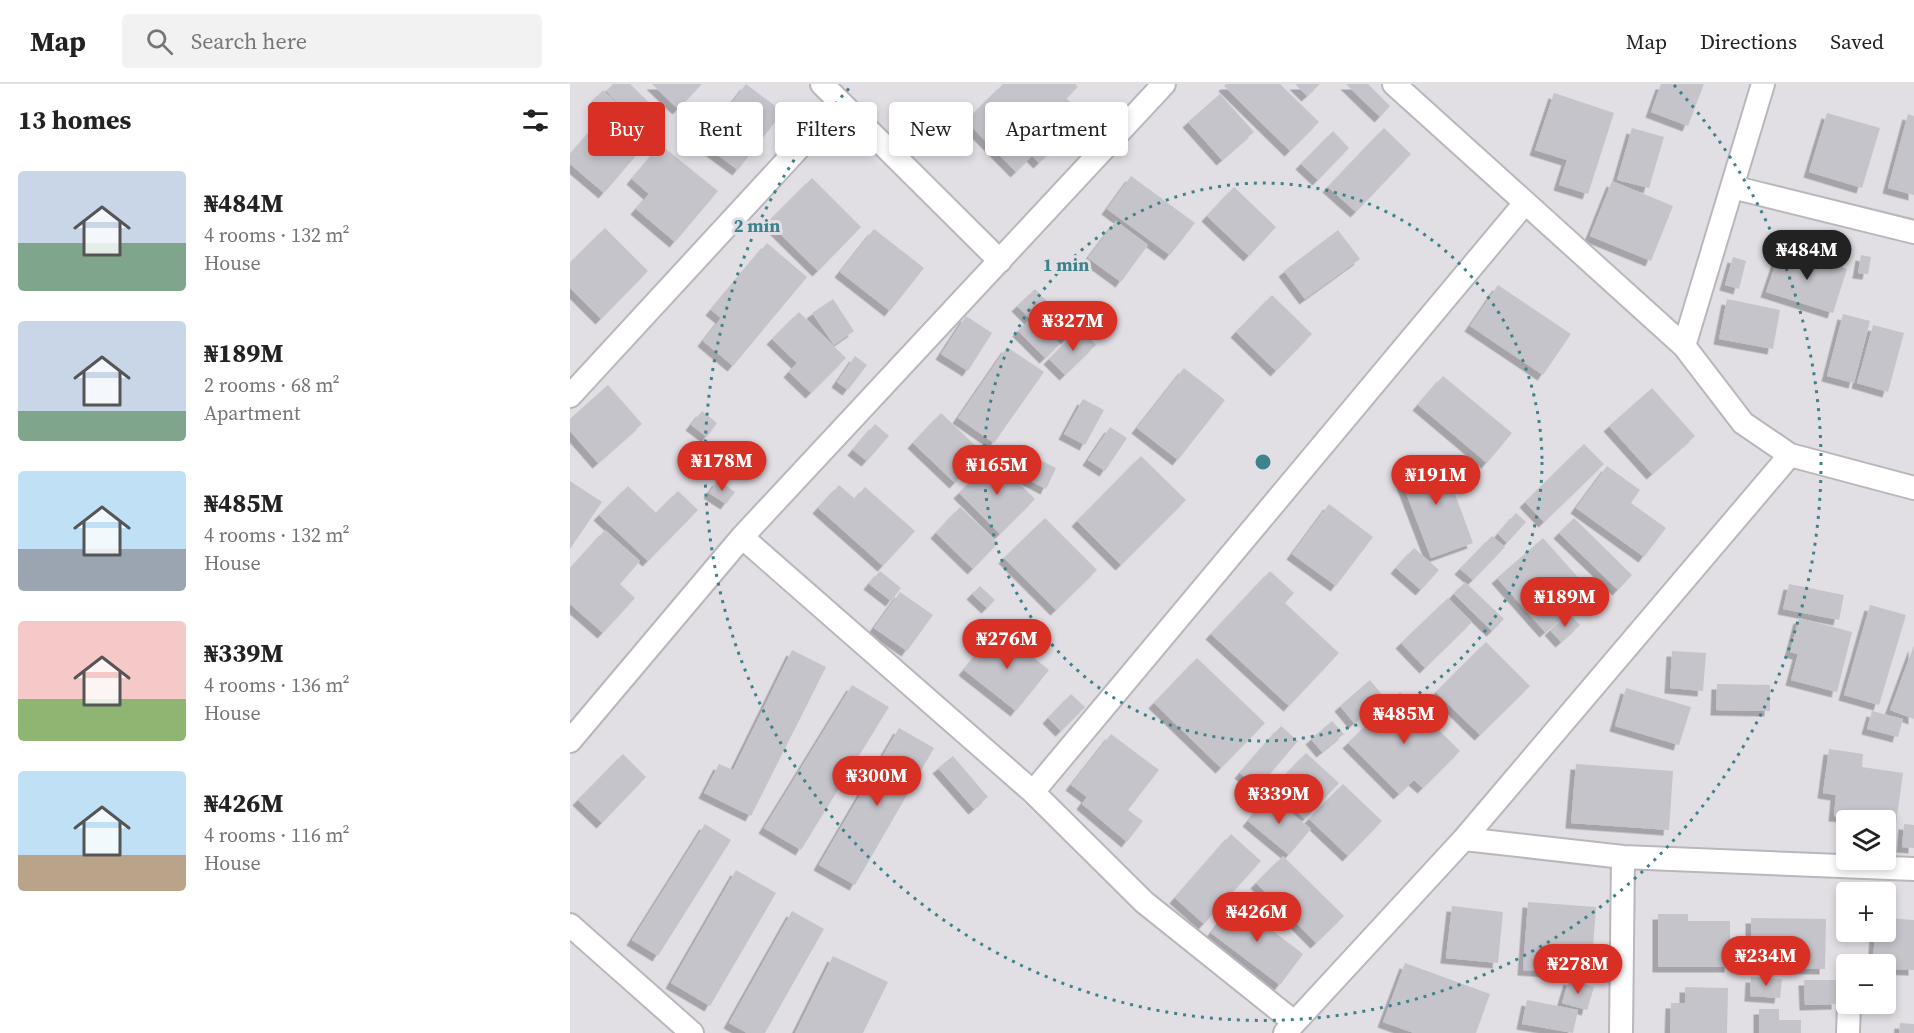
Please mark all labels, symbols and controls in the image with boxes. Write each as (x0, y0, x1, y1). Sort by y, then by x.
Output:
search box (122, 14, 542, 68)
text: Map (30, 22, 86, 60)
icon: search (143, 25, 176, 58)
text: Search here (191, 26, 307, 56)
text: Map (1626, 27, 1667, 56)
text: Directions (1700, 27, 1797, 56)
text: Saved (1830, 27, 1884, 56)
text: 13 homes (18, 102, 131, 138)
chip: Buy (588, 102, 665, 156)
chip: Rent (677, 102, 763, 156)
chip: Filters (775, 102, 877, 156)
chip: New (889, 102, 973, 156)
chip: Apartment (985, 102, 1128, 156)
icon: filters (519, 104, 552, 137)
text: ₦484M (204, 185, 284, 221)
icon: home (66, 195, 138, 267)
text: 2 min (734, 213, 780, 238)
text: 4 rooms · 132 m² (204, 221, 350, 249)
pin: ₦484M (1765, 230, 1849, 281)
text: ₦484M (1776, 235, 1838, 263)
text: House (204, 249, 261, 277)
text: 1 min (1043, 252, 1089, 277)
pin: ₦327M (1031, 301, 1115, 352)
text: ₦327M (1042, 306, 1104, 334)
text: ₦189M (204, 335, 284, 371)
icon: home (66, 345, 138, 417)
text: 2 rooms · 68 m² (204, 371, 340, 399)
text: Apartment (204, 399, 301, 427)
pin: ₦178M (680, 441, 764, 492)
pin: ₦165M (955, 445, 1039, 496)
text: ₦178M (691, 446, 753, 474)
text: ₦165M (966, 450, 1028, 478)
centre of rings (1253, 452, 1273, 472)
pin: ₦191M (1394, 455, 1478, 506)
text: ₦191M (1405, 460, 1467, 488)
text: ₦485M (204, 485, 284, 521)
icon: home (66, 495, 138, 567)
text: 4 rooms · 132 m² (204, 521, 350, 549)
text: House (204, 549, 261, 577)
pin: ₦189M (1523, 577, 1607, 628)
text: ₦189M (1534, 582, 1596, 610)
pin: ₦276M (965, 619, 1049, 670)
text: ₦276M (976, 624, 1038, 652)
text: ₦339M (204, 635, 284, 671)
icon: home (66, 645, 138, 717)
text: 4 rooms · 136 m² (204, 671, 350, 699)
pin: ₦485M (1362, 694, 1446, 745)
text: House (204, 699, 261, 727)
text: ₦485M (1373, 699, 1435, 727)
pin: ₦300M (835, 756, 919, 807)
text: ₦300M (846, 761, 908, 789)
pin: ₦339M (1237, 774, 1321, 825)
text: ₦339M (1248, 779, 1310, 807)
text: ₦426M (204, 785, 284, 821)
icon: home (66, 795, 138, 867)
map controls (1836, 810, 1896, 1014)
button: layers (1836, 810, 1896, 870)
text: 4 rooms · 116 m² (204, 821, 350, 849)
text: House (204, 849, 261, 877)
button: + (1836, 882, 1896, 942)
pin: ₦426M (1215, 892, 1299, 943)
text: ₦426M (1226, 897, 1288, 925)
pin: ₦234M (1724, 936, 1808, 987)
text: ₦234M (1735, 941, 1797, 969)
pin: ₦278M (1536, 944, 1620, 995)
text: ₦278M (1547, 949, 1609, 977)
button: − (1836, 954, 1896, 1014)

